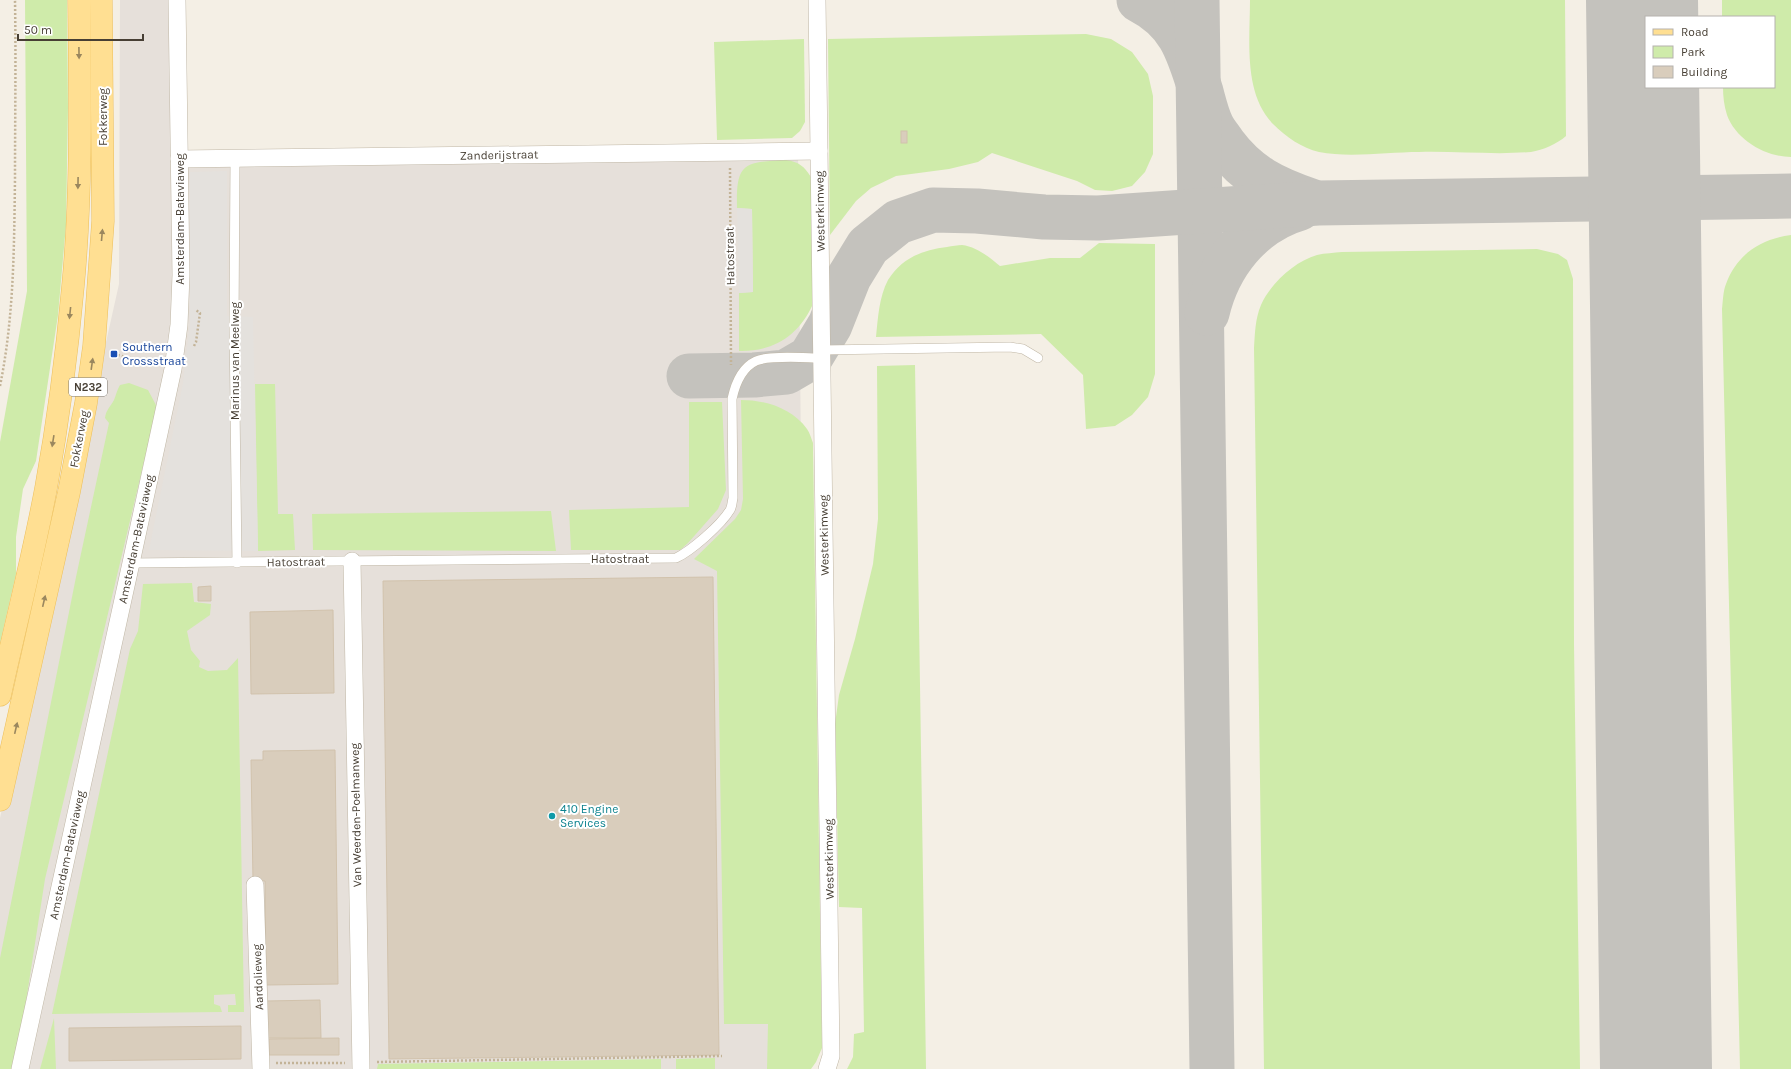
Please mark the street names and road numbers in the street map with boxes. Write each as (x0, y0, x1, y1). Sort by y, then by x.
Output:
street label: Fokkerweg (96, 88, 110, 146)
street label: Zanderijstraat (459, 147, 539, 163)
street label: Amsterdam-Bataviaweg (173, 153, 187, 285)
street label: Westerkimweg (812, 170, 828, 252)
street label: Hatostraat (722, 226, 738, 285)
street label: Marinus van Meelweg (228, 302, 242, 420)
road number: N232 (69, 378, 107, 396)
street label: Fokkerweg (67, 409, 91, 469)
street label: Amsterdam-Bataviaweg (115, 473, 157, 605)
street label: Westerkimweg (816, 494, 832, 576)
street label: Hatostraat (591, 552, 650, 566)
street label: Hatostraat (267, 554, 326, 570)
street label: Van Weerden-Poelmanweg (348, 743, 364, 887)
street label: Amsterdam-Bataviaweg (46, 789, 88, 921)
street label: Westerkimweg (821, 818, 837, 900)
street label: Aardolieweg (250, 943, 266, 1010)

